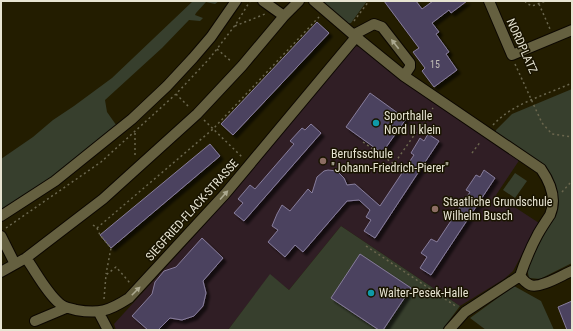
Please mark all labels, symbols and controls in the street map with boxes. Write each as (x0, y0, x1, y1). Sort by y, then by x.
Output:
street label: NORDPLATZ (504, 16, 540, 76)
one-way arrow (391, 39, 399, 50)
house number: 15 (430, 59, 440, 70)
place label: Sporthalle Nord II klein (384, 109, 441, 137)
marker: Sporthalle Nord II klein (371, 118, 381, 128)
place label: Berufsschule "Johann-Friedrich-Pierer" (331, 147, 449, 175)
street label: SIEGFRIED-FLACK-STRASSE (143, 156, 241, 264)
marker: Berufsschule "Johann-Friedrich-Pierer" (318, 156, 328, 166)
one-way arrow (219, 190, 228, 200)
place label: Staatliche Grundschule Wilhelm Busch (443, 195, 553, 223)
marker: Staatliche Grundschule Wilhelm Busch (430, 204, 440, 214)
one-way arrow (131, 286, 141, 296)
place label: Walter-Pesek-Halle (379, 286, 469, 300)
marker: Walter-Pesek-Halle (366, 288, 376, 298)

